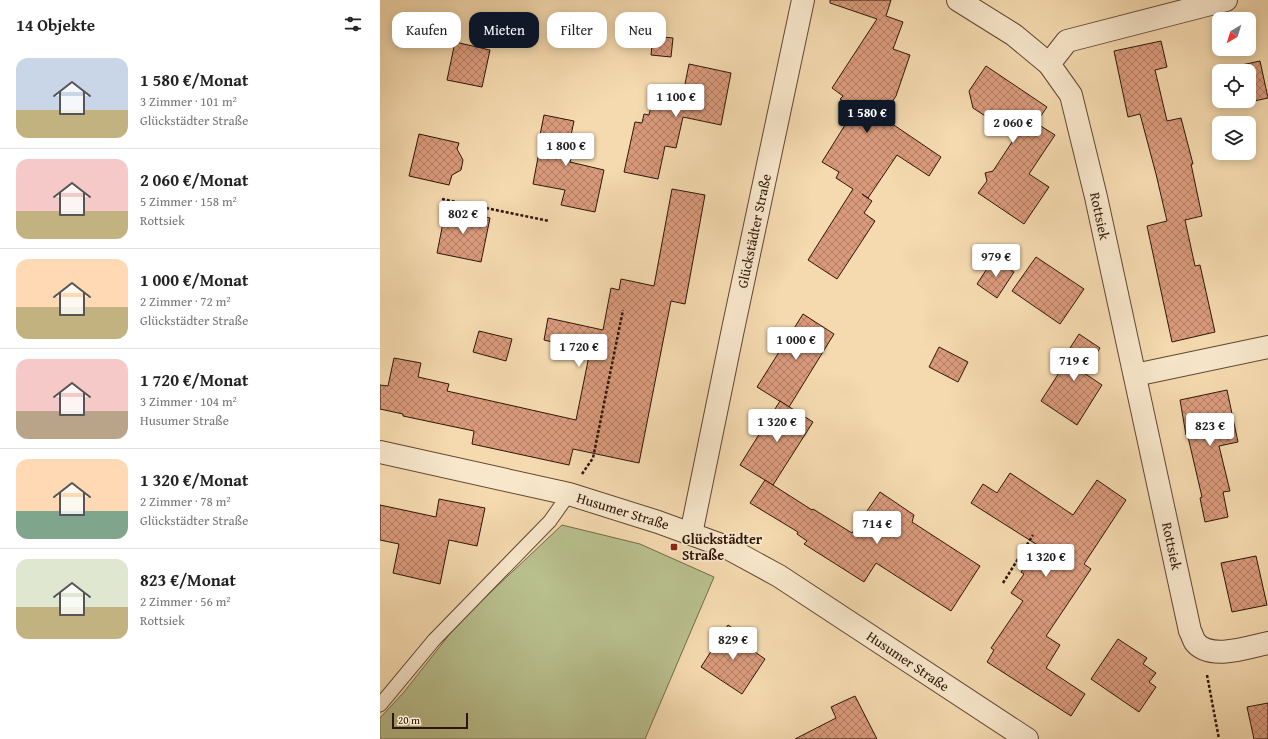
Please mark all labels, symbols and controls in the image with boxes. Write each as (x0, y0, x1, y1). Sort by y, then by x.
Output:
text: 14 Objekte (16, 12, 95, 37)
chip: Kaufen (392, 12, 461, 48)
chip: Mieten (469, 12, 539, 48)
chip: Filter (547, 12, 607, 48)
chip: Neu (615, 12, 666, 48)
north arrow (1212, 12, 1256, 56)
map controls (1212, 12, 1256, 160)
icon: filters (342, 13, 364, 35)
button: locate (1212, 64, 1256, 108)
text: 1 580 €/Monat (140, 67, 249, 92)
icon: home (48, 74, 96, 122)
pin: 1 100 € (639, 84, 713, 118)
text: 1 100 € (656, 87, 696, 106)
text: 3 Zimmer · 101 m² (140, 92, 237, 111)
pin: 1 580 € (830, 100, 904, 134)
text: 1 580 € (847, 103, 887, 122)
pin: 2 060 € (976, 110, 1050, 144)
text: Glückstädter Straße (140, 111, 248, 130)
text: 2 060 € (993, 113, 1033, 132)
button: layers (1212, 116, 1256, 160)
pin: 1 800 € (529, 133, 603, 167)
text: 1 800 € (546, 136, 586, 155)
text: 2 060 €/Monat (140, 167, 249, 192)
street label: Glückstädter Straße (732, 171, 776, 290)
icon: home (48, 175, 96, 223)
street label: Rottsiek (1085, 190, 1115, 243)
text: 5 Zimmer · 158 m² (140, 192, 237, 211)
pin: 802 € (435, 201, 491, 235)
text: 802 € (448, 204, 478, 223)
text: Rottsiek (140, 211, 185, 230)
pin: 979 € (968, 244, 1024, 278)
text: 979 € (981, 247, 1011, 266)
text: 1 000 €/Monat (140, 267, 249, 292)
icon: home (48, 275, 96, 323)
text: 2 Zimmer · 72 m² (140, 292, 231, 311)
text: Glückstädter Straße (140, 311, 248, 330)
pin: 1 000 € (759, 327, 833, 361)
text: 1 000 € (776, 330, 816, 349)
pin: 1 720 € (542, 334, 616, 368)
text: 1 720 € (559, 337, 599, 356)
pin: 719 € (1046, 348, 1102, 382)
text: 719 € (1059, 351, 1089, 370)
text: 1 720 €/Monat (140, 367, 249, 392)
icon: home (48, 375, 96, 423)
text: 3 Zimmer · 104 m² (140, 392, 237, 411)
pin: 1 320 € (740, 409, 814, 443)
text: Husumer Straße (140, 411, 229, 430)
text: 1 320 € (757, 412, 797, 431)
pin: 823 € (1182, 413, 1238, 447)
text: 823 € (1195, 416, 1225, 435)
text: 1 320 €/Monat (140, 467, 249, 492)
icon: home (48, 475, 96, 523)
street label: Husumer Straße (574, 487, 672, 535)
text: 2 Zimmer · 78 m² (140, 492, 231, 511)
text: Glückstädter Straße (140, 511, 248, 530)
pin: 714 € (849, 511, 905, 545)
text: 714 € (862, 514, 892, 533)
street label: Rottsiek (1157, 520, 1187, 573)
place label: Glückstädter Straße (682, 529, 763, 565)
marker: Glückstädter Straße (669, 542, 679, 552)
pin: 1 320 € (1009, 544, 1083, 578)
text: 1 320 € (1026, 547, 1066, 566)
text: 823 €/Monat (140, 567, 236, 592)
icon: home (48, 575, 96, 623)
text: 2 Zimmer · 56 m² (140, 592, 231, 611)
text: Rottsiek (140, 611, 185, 630)
street label: Husumer Straße (863, 626, 954, 696)
pin: 829 € (705, 627, 761, 661)
text: 829 € (718, 630, 748, 649)
scale bar (392, 711, 468, 730)
text: 20 m (398, 712, 420, 728)

